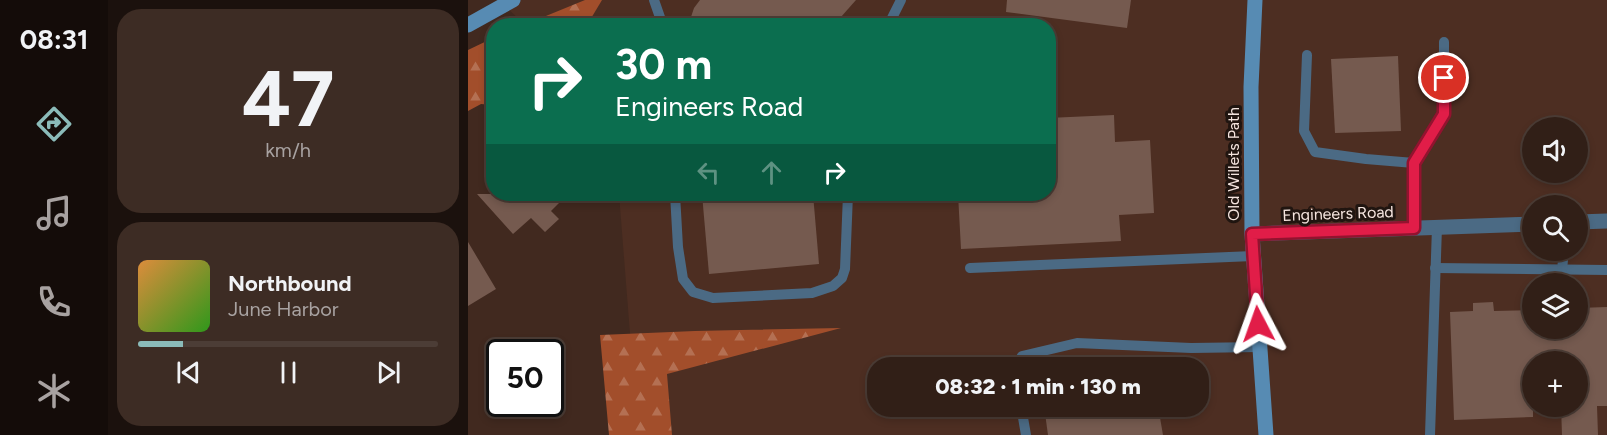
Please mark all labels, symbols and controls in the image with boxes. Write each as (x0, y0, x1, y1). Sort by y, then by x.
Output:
text: 08:31 (20, 23, 88, 56)
text: 30 m (615, 39, 712, 90)
icon: right (516, 42, 594, 120)
text: 47 (242, 52, 334, 146)
pin (1418, 52, 1469, 103)
icon: arrive (1427, 61, 1460, 94)
text: Engineers Road (615, 90, 803, 123)
icon: directions (33, 103, 75, 145)
street label: Old Willets Path (1224, 107, 1243, 221)
map controls (1522, 117, 1588, 417)
button: sound (1522, 117, 1588, 183)
text: km/h (265, 138, 311, 162)
icon: left (692, 156, 725, 189)
icon: ahead (755, 156, 788, 189)
icon: right (818, 156, 851, 189)
icon: music (33, 192, 75, 234)
button: search (1522, 195, 1588, 261)
street label: Engineers Road (1282, 202, 1394, 225)
text: Northbound (228, 270, 352, 297)
button: layers (1522, 273, 1588, 339)
icon: phone (33, 281, 75, 323)
position arrow (1226, 292, 1290, 356)
text: June Harbor (228, 297, 339, 321)
speed limit sign: 50 (486, 339, 564, 417)
button: + (1522, 351, 1588, 417)
icon: previous (172, 356, 205, 389)
icon: pause (272, 356, 305, 389)
icon: next (372, 356, 405, 389)
icon: climate (33, 370, 75, 412)
text: 08:32 · 1 min · 130 m (935, 373, 1141, 400)

